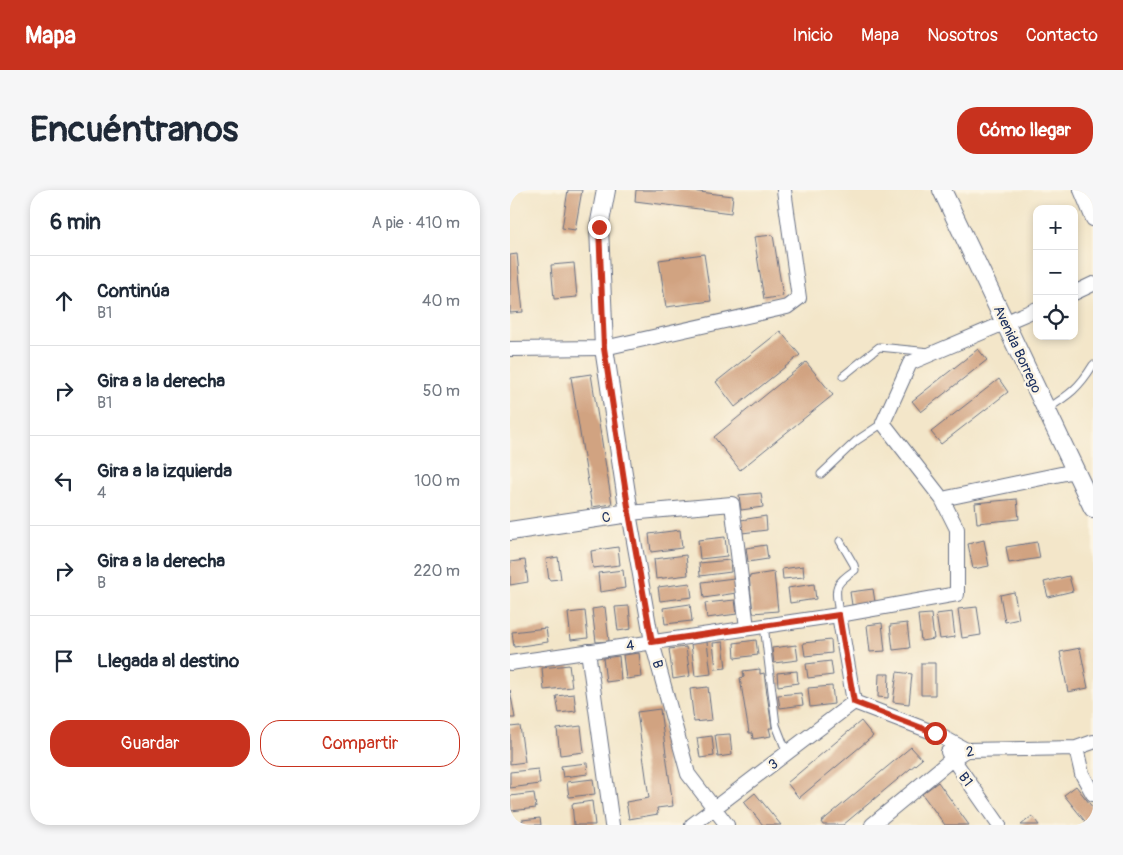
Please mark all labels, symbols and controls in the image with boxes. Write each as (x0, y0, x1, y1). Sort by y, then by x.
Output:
text: Mapa (25, 21, 76, 50)
text: Inicio (792, 24, 833, 47)
text: Mapa (861, 24, 899, 47)
text: Nosotros (927, 24, 998, 47)
text: Contacto (1026, 24, 1098, 47)
button: Cómo llegar (957, 107, 1093, 154)
text: Encuéntranos (30, 108, 238, 152)
map controls (1033, 205, 1078, 340)
button: + (1033, 205, 1078, 250)
text: 6 min (50, 209, 101, 236)
text: A pie · 410 m (372, 213, 460, 233)
route end (588, 216, 611, 239)
button: − (1033, 250, 1078, 295)
text: Continúa (97, 279, 170, 303)
icon: ahead (50, 287, 78, 315)
text: 40 m (422, 291, 460, 311)
button: locate (1033, 295, 1078, 340)
text: B1 (97, 303, 112, 323)
street label: Avenida Borrego (990, 303, 1045, 396)
text: Gira a la derecha (97, 369, 225, 393)
icon: right (50, 377, 78, 405)
text: 50 m (423, 381, 460, 401)
text: B1 (97, 393, 112, 413)
text: Gira a la izquierda (97, 459, 232, 483)
icon: left (50, 467, 78, 495)
text: 100 m (414, 471, 460, 491)
text: 4 (97, 483, 106, 503)
street label: C (601, 508, 612, 527)
text: Gira a la derecha (97, 549, 225, 573)
icon: right (50, 557, 78, 585)
text: 220 m (414, 561, 460, 581)
text: B (97, 573, 106, 593)
street label: 4 (625, 637, 635, 654)
icon: arrive (50, 647, 78, 675)
text: Llegada al destino (97, 649, 239, 673)
street label: B (648, 658, 667, 670)
button: Guardar (50, 720, 250, 767)
button: Compartir (260, 720, 460, 767)
route start (924, 722, 947, 745)
street label: 2 (965, 742, 976, 761)
street label: 3 (765, 755, 782, 774)
street label: B1 (955, 769, 976, 790)

